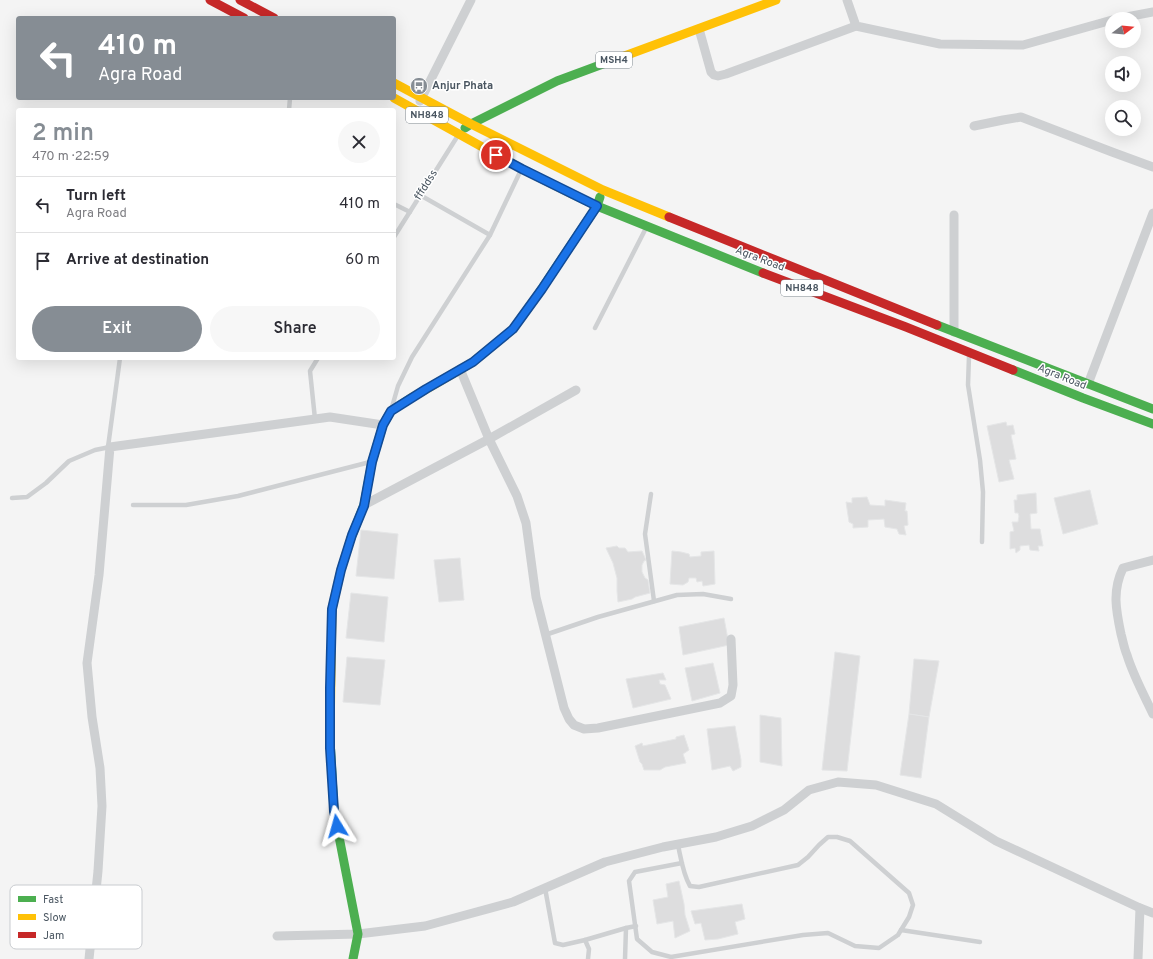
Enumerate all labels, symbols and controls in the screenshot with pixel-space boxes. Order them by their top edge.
north arrow [1105,12,1141,48]
map controls [1105,12,1141,136]
text: 410 m [98,29,177,65]
icon: left [32,32,84,84]
road number: MSH4 [596,52,632,68]
button: sound [1105,56,1141,92]
text: Agra Road [98,64,182,87]
bus stop icon: Anjur Phata [409,76,429,96]
place label: Anjur Phata [432,79,493,93]
button: search [1105,100,1141,136]
road number: NH848 [406,107,448,123]
text: 2 min [32,119,94,149]
button: close [338,121,380,163]
pin [479,138,513,172]
icon: arrive [485,144,507,166]
text: 470 m · 22:59 [32,149,109,165]
street label: fffddss [411,167,441,203]
text: Turn left [66,187,126,206]
icon: left [32,194,54,216]
text: 410 m [339,195,380,214]
text: Agra Road [66,206,127,222]
street label: Agra Road [733,243,787,275]
icon: arrive [32,250,54,272]
text: Arrive at destination [66,251,209,270]
text: 60 m [345,251,380,270]
road number: NH848 [781,280,823,296]
button: Exit [32,306,202,352]
button: Share [210,306,380,352]
street label: Agra Road [1035,361,1089,393]
position arrow [316,805,358,847]
legend [10,885,142,949]
text: Fast [43,893,63,907]
text: Slow [43,911,66,925]
text: Jam [43,929,64,943]

